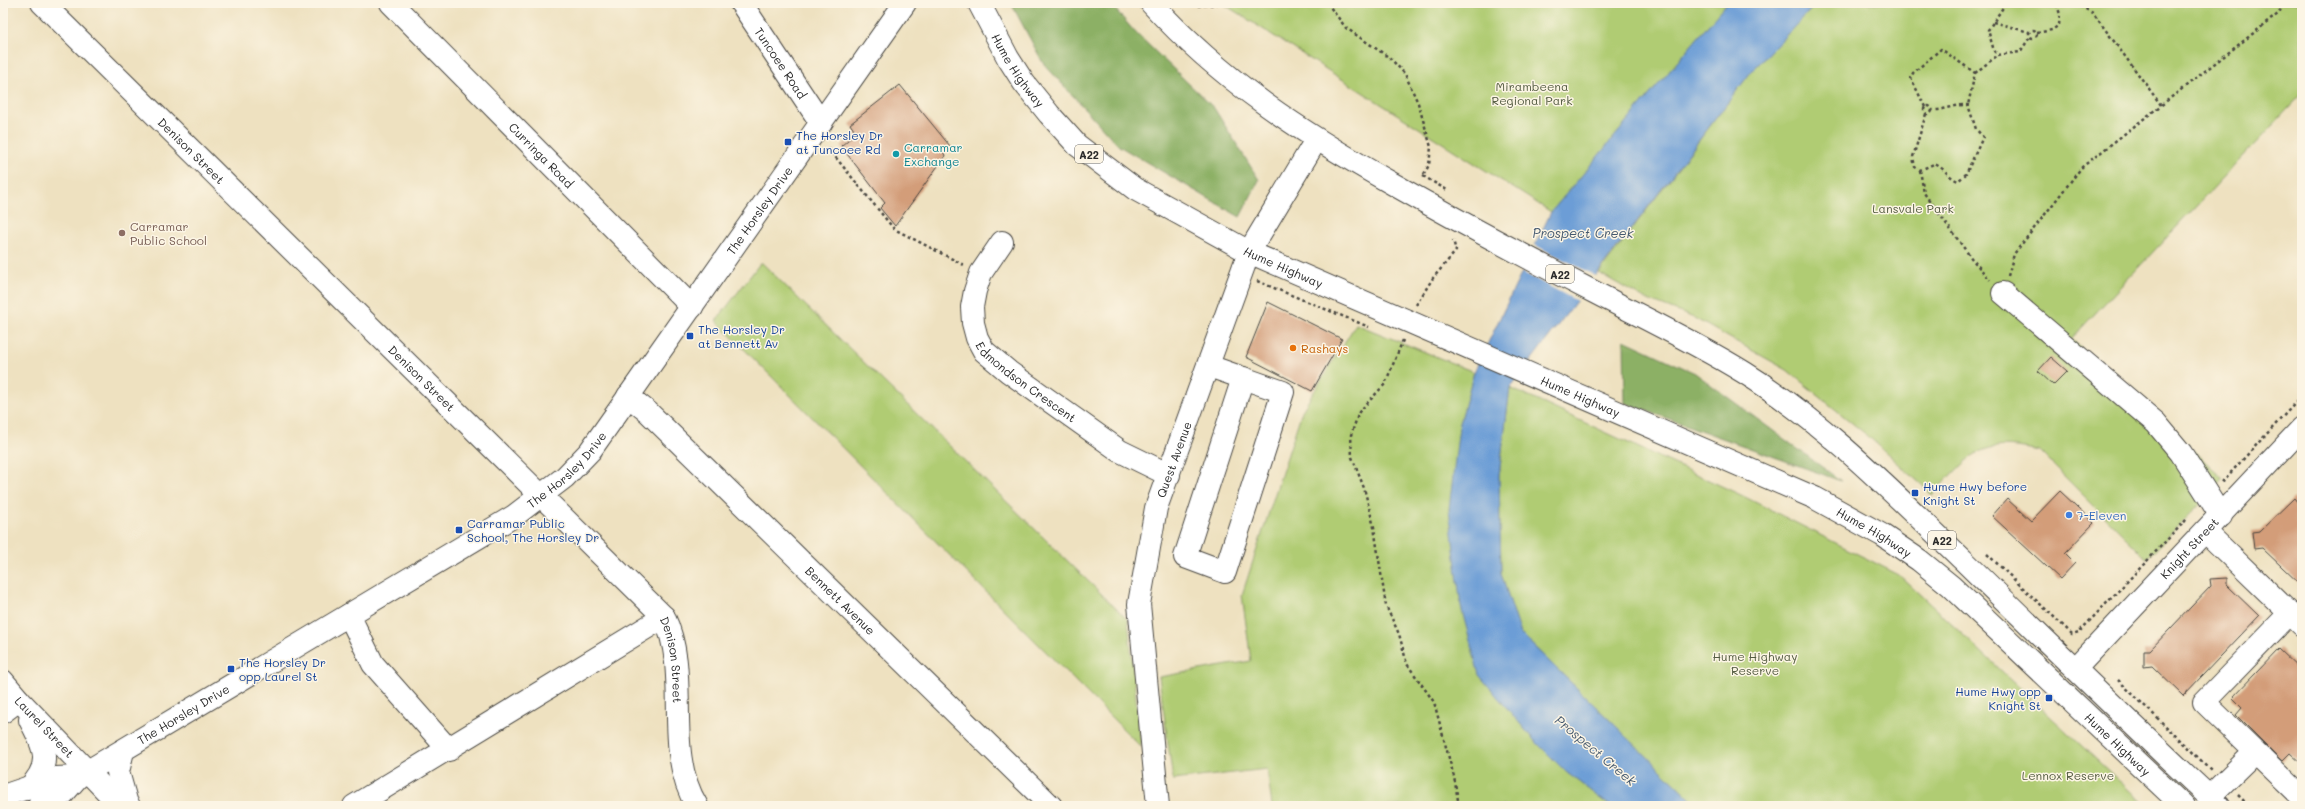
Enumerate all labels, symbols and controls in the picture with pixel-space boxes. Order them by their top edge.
street label: Tuncoee Road [751,24,811,102]
street label: Hume Highway [988,31,1048,110]
park label: Mirambeena Regional Park [1491,78,1573,108]
street label: Denison Street [155,114,228,187]
street label: Curringa Road [506,119,578,191]
place label: The Horsley Dr at Tuncoee Rd [796,127,883,157]
marker: The Horsley Dr at Tuncoee Rd [783,137,793,147]
place label: Carramar Exchange [904,139,963,169]
road number: A22 [1075,145,1103,163]
marker: Carramar Exchange [891,149,901,159]
street label: The Horsley Drive [723,163,796,258]
park label: Lansvale Park [1872,200,1954,216]
place label: Carramar Public School [130,218,207,248]
water label: Prospect Creek [1533,224,1635,241]
marker: Carramar Public School [117,228,127,238]
street label: Hume Highway [1241,243,1326,291]
road number: A22 [1546,265,1574,283]
place label: The Horsley Dr at Bennett Av [698,321,785,351]
marker: The Horsley Dr at Bennett Av [685,331,695,341]
street label: Edmondson Crescent [972,339,1080,425]
place label: Rashays [1301,340,1349,356]
street label: Denison Street [385,342,459,415]
marker: Rashays [1288,343,1298,353]
street label: Hume Highway [1538,372,1623,420]
street label: Quest Avenue [1152,419,1195,500]
street label: The Horsley Drive [523,428,609,511]
place label: Hume Hwy before Knight St [1923,478,2027,508]
marker: Hume Hwy before Knight St [1910,488,1920,498]
street label: Hume Highway [1834,503,1915,561]
place label: 7-Eleven [2077,507,2126,523]
marker: 7-Eleven [2064,510,2074,520]
street label: Knight Street [2156,514,2222,582]
place label: Carramar Public School, The Horsley Dr [467,515,599,545]
marker: Carramar Public School, The Horsley Dr [454,525,464,535]
road number: A22 [1928,531,1956,549]
street label: Bennett Avenue [802,563,879,638]
street label: Denison Street [657,614,686,703]
park label: Hume Highway Reserve [1713,648,1797,678]
place label: The Horsley Dr opp Laurel St [239,654,326,684]
marker: The Horsley Dr opp Laurel St [226,664,236,674]
street label: The Horsley Drive [134,680,232,748]
place label: Hume Hwy opp Knight St [1955,683,2041,713]
street label: Laurel Street [12,693,78,761]
marker: Hume Hwy opp Knight St [2044,693,2054,703]
street label: Hume Highway [2081,709,2154,779]
water label: Prospect Creek [1552,711,1641,790]
park label: Lennox Reserve [2022,767,2114,783]

